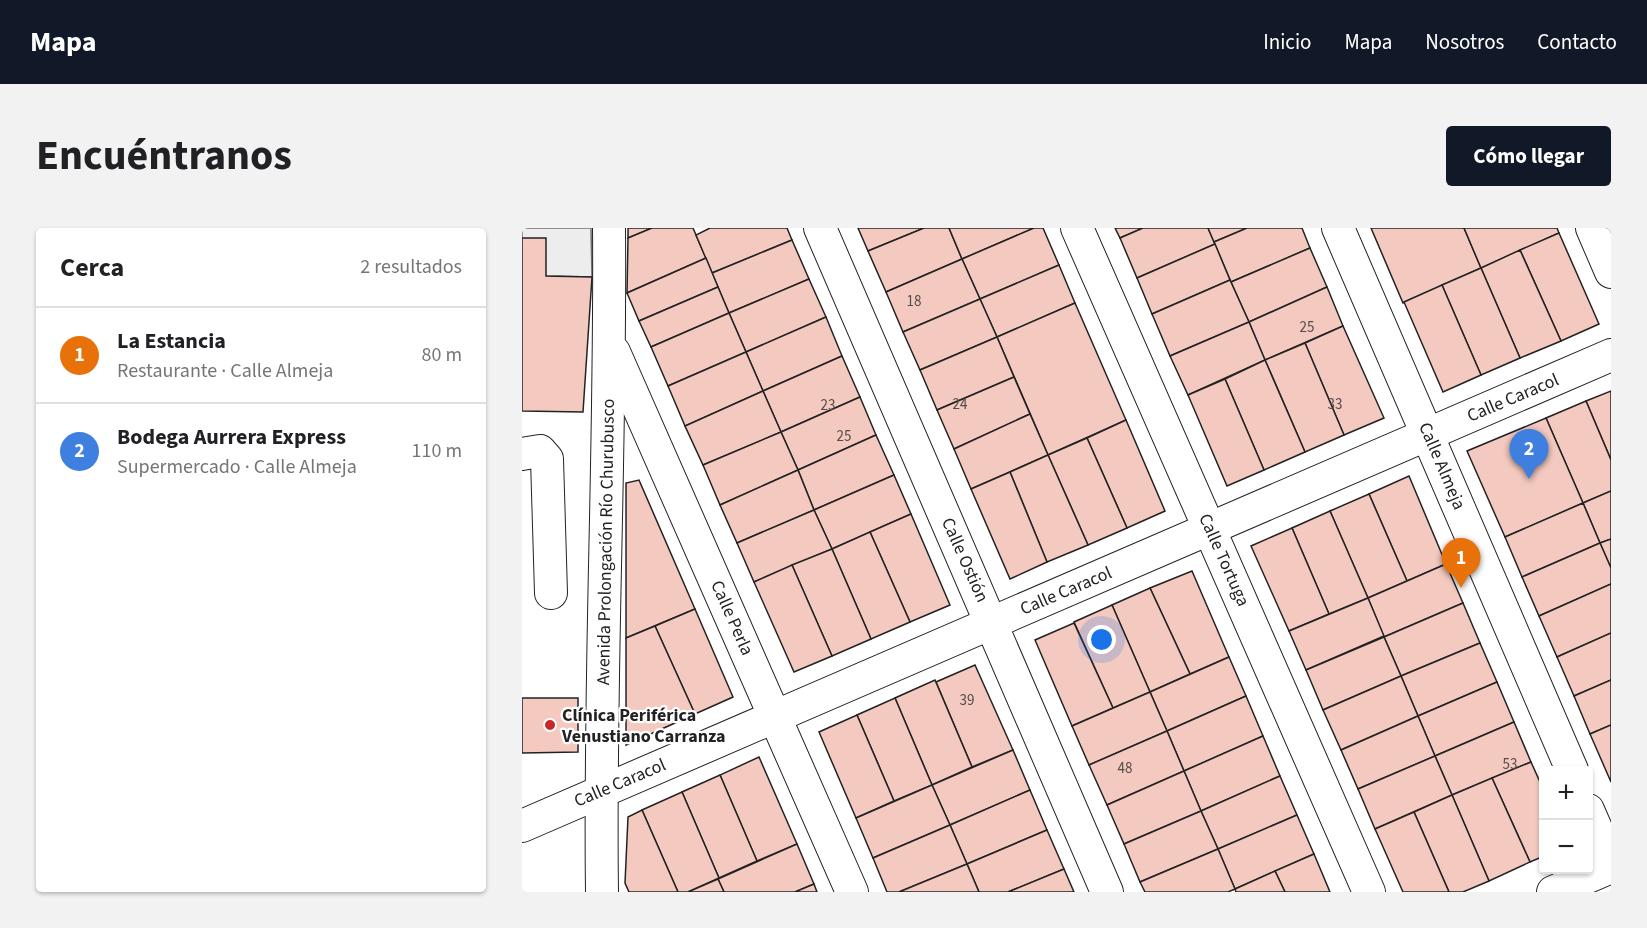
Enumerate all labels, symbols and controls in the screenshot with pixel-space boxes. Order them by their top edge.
text: Mapa [30,22,97,62]
text: Inicio [1263,27,1311,57]
text: Mapa [1344,27,1392,57]
text: Nosotros [1425,27,1504,57]
text: Contacto [1537,27,1617,57]
text: Encuéntranos [36,126,292,186]
button: Cómo llegar [1446,126,1611,186]
text: Cerca [60,249,124,286]
text: 2 resultados [360,253,462,281]
house number: 18 [907,291,921,312]
house number: 25 [1300,317,1314,338]
text: La Estancia [117,325,226,357]
text: 1 [74,341,85,369]
text: 80 m [422,341,462,369]
text: Restaurante · Calle Almeja [117,357,333,385]
street label: Calle Caracol [1463,367,1563,429]
house number: 24 [953,394,968,415]
house number: 33 [1328,394,1342,415]
house number: 23 [821,395,835,416]
street label: Avenida Prolongación Río Churubusco [591,399,621,685]
street label: Calle Almeja [1412,418,1472,514]
text: Bodega Aurrera Express [117,421,346,453]
house number: 25 [837,426,851,447]
pin: 2 [1510,430,1548,479]
text: 2 [74,437,85,465]
text: 110 m [412,437,462,465]
text: Supermercado · Calle Almeja [117,453,357,481]
street label: Calle Tortuga [1192,510,1256,610]
street label: Calle Ostión [935,514,995,606]
pin: 1 [1442,538,1480,588]
street label: Calle Caracol [1016,560,1116,622]
street label: Calle Perla [704,577,760,659]
your location [1087,625,1116,654]
house number: 39 [960,690,974,711]
place label: Clínica Periférica Venustiano Carranza [561,703,725,749]
marker: Clínica Periférica Venustiano Carranza [543,718,557,732]
street label: Calle Caracol [570,752,670,814]
house number: 53 [1503,754,1517,775]
house number: 48 [1118,758,1132,779]
map controls [1539,766,1593,874]
button: + [1539,766,1593,820]
button: − [1539,820,1593,874]

